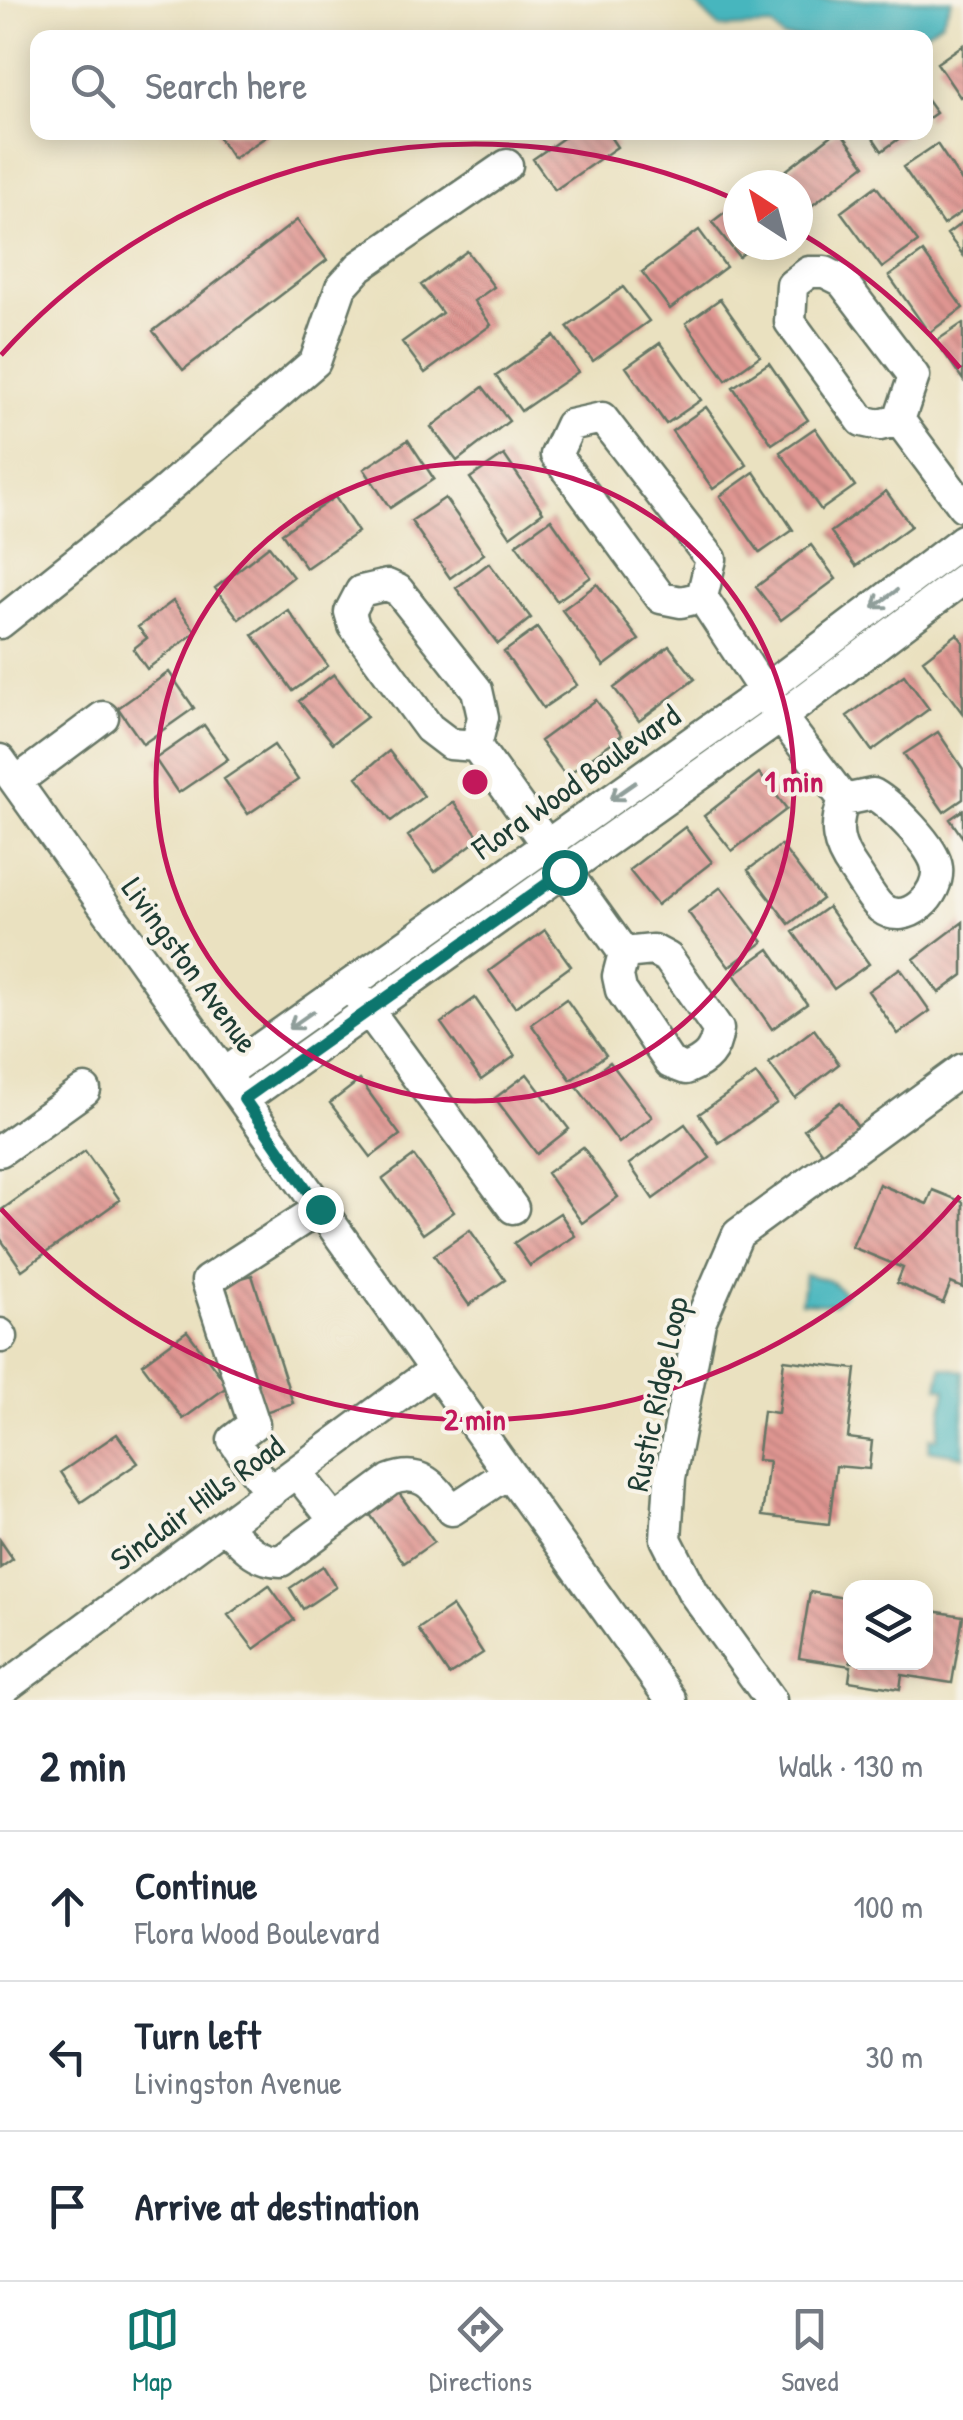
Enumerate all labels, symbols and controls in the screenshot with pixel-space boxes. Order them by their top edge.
search box [30,30,933,140]
icon: search [65,58,120,113]
text: Search here [145,59,307,111]
north arrow [723,170,813,260]
one-way arrow [872,588,899,609]
street label: Flora Wood Boulevard [463,694,688,870]
text: 1 min [765,761,823,801]
centre of rings [457,764,493,800]
one-way arrow [610,780,637,801]
route start [542,850,588,896]
street label: Livingston Avenue [112,868,269,1061]
one-way arrow [288,1009,315,1030]
route end [298,1187,344,1233]
street label: Rustic Ridge Loop [615,1293,698,1495]
text: 2 min [444,1399,506,1439]
street label: Sinclair Hills Road [101,1425,292,1580]
map controls [843,1580,933,1670]
button: layers [843,1580,933,1670]
text: 2 min [40,1737,126,1794]
text: Walk · 130 m [778,1744,923,1787]
text: Continue [135,1859,257,1911]
icon: ahead [40,1879,95,1934]
text: 100 m [854,1885,923,1928]
text: Flora Wood Boulevard [135,1911,379,1954]
text: Turn left [135,2009,260,2061]
icon: left [40,2029,95,2084]
text: 30 m [865,2035,923,2078]
text: Livingston Avenue [135,2061,342,2104]
icon: arrive [40,2179,95,2234]
text: Arrive at destination [135,2180,419,2232]
tab: Map [125,2302,180,2400]
tab: Directions [429,2302,532,2400]
tab: Saved [781,2302,838,2400]

